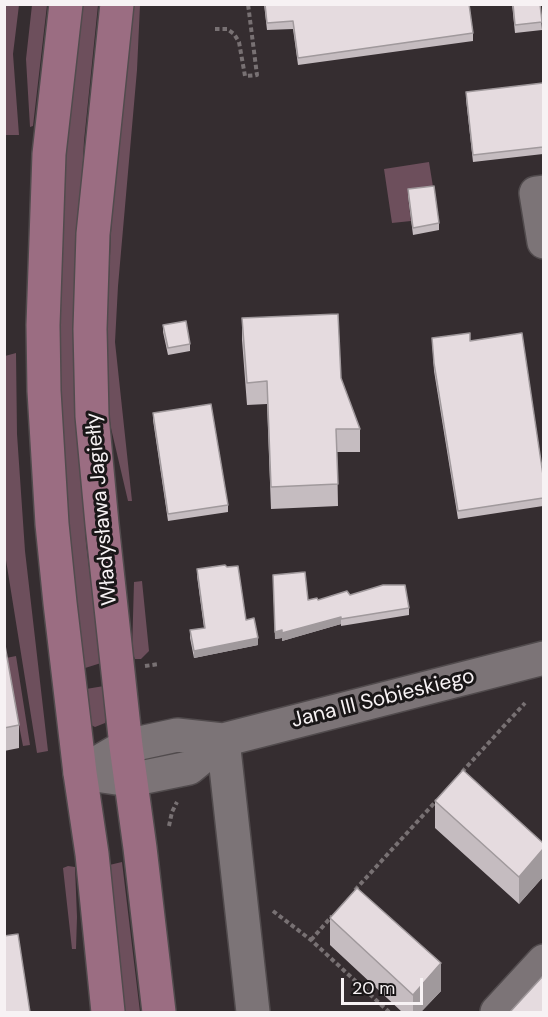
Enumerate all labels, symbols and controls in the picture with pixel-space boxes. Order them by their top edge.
street label: Władysława Jagiełły [81,411,123,607]
street label: Jana III Sobieskiego [289,664,477,734]
scale bar [344,966,426,1004]
text: 20 m [352,976,395,1000]

